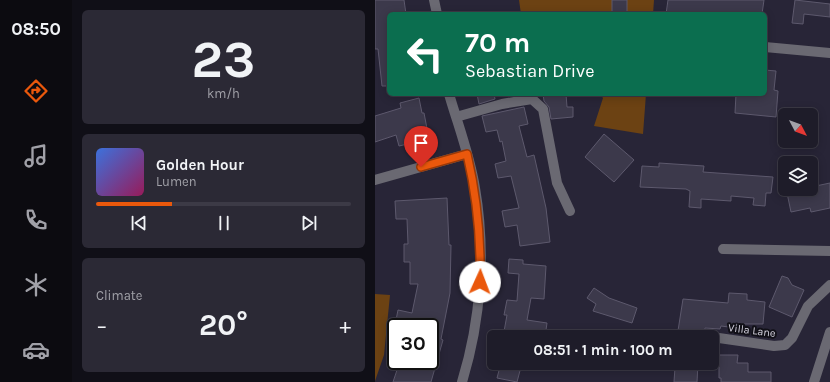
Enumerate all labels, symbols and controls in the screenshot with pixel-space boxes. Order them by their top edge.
text: 08:50 [11,18,61,40]
text: 70 m [465,26,530,59]
icon: left [399,28,451,80]
text: 23 [192,29,255,90]
text: Sebastian Drive [465,60,594,82]
icon: directions [22,77,50,105]
text: km/h [207,86,240,101]
north arrow [778,108,818,148]
map controls [778,108,818,196]
pin [404,126,438,167]
icon: arrive [410,132,432,154]
icon: music [22,142,50,170]
text: Golden Hour [156,156,244,174]
button: layers [778,156,818,196]
text: Lumen [156,174,197,189]
icon: phone [22,206,50,234]
icon: previous [128,212,150,234]
icon: pause [213,212,235,234]
icon: next [298,212,320,234]
position arrow [459,261,501,303]
icon: climate [22,271,50,299]
text: Climate [96,288,142,303]
text: 20° [199,307,248,343]
text: − [96,313,108,339]
text: + [339,313,351,339]
speed limit sign: 30 [387,318,439,370]
street label: Villa Lane [727,321,777,340]
icon: car [22,336,50,364]
text: 08:51 · 1 min · 100 m [534,341,672,359]

